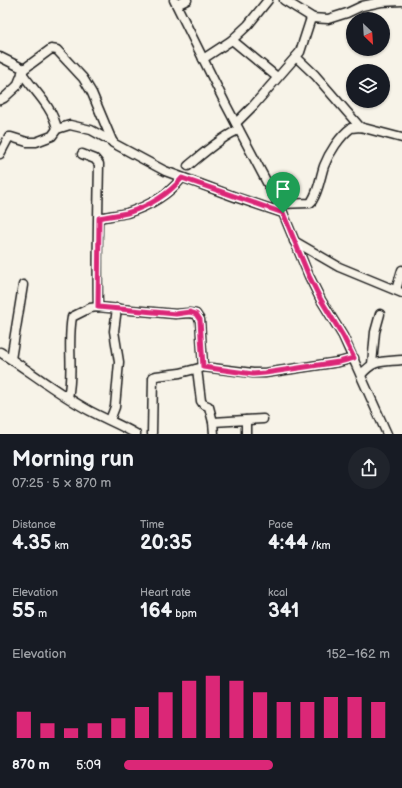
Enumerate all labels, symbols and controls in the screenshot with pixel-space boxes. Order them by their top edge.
north arrow [346,12,390,56]
map controls [346,12,390,108]
button: layers [346,64,390,108]
pin [266,172,300,213]
icon: arrive [272,178,294,200]
text: Morning run [12,446,134,473]
button: share [348,447,390,489]
text: 07:25 · 5 × 870 m [12,475,111,491]
text: Distance [12,518,56,531]
text: Time [140,518,164,531]
text: Pace [268,518,293,531]
text: 4.35 [12,531,51,555]
text: 20:35 [140,531,192,555]
text: 4:44 [268,531,308,555]
text: km [51,539,69,552]
text: /km [308,539,331,552]
text: Elevation [12,586,58,599]
text: Heart rate [140,586,191,599]
text: kcal [268,586,288,599]
text: 55 [12,599,35,623]
text: 164 [140,599,172,623]
text: 341 [268,599,299,623]
text: m [35,607,47,620]
text: bpm [172,607,197,620]
text: Elevation [12,646,66,662]
text: 152–162 m [326,646,390,662]
text: 870 m [12,757,50,773]
text: 5:09 [76,757,101,773]

